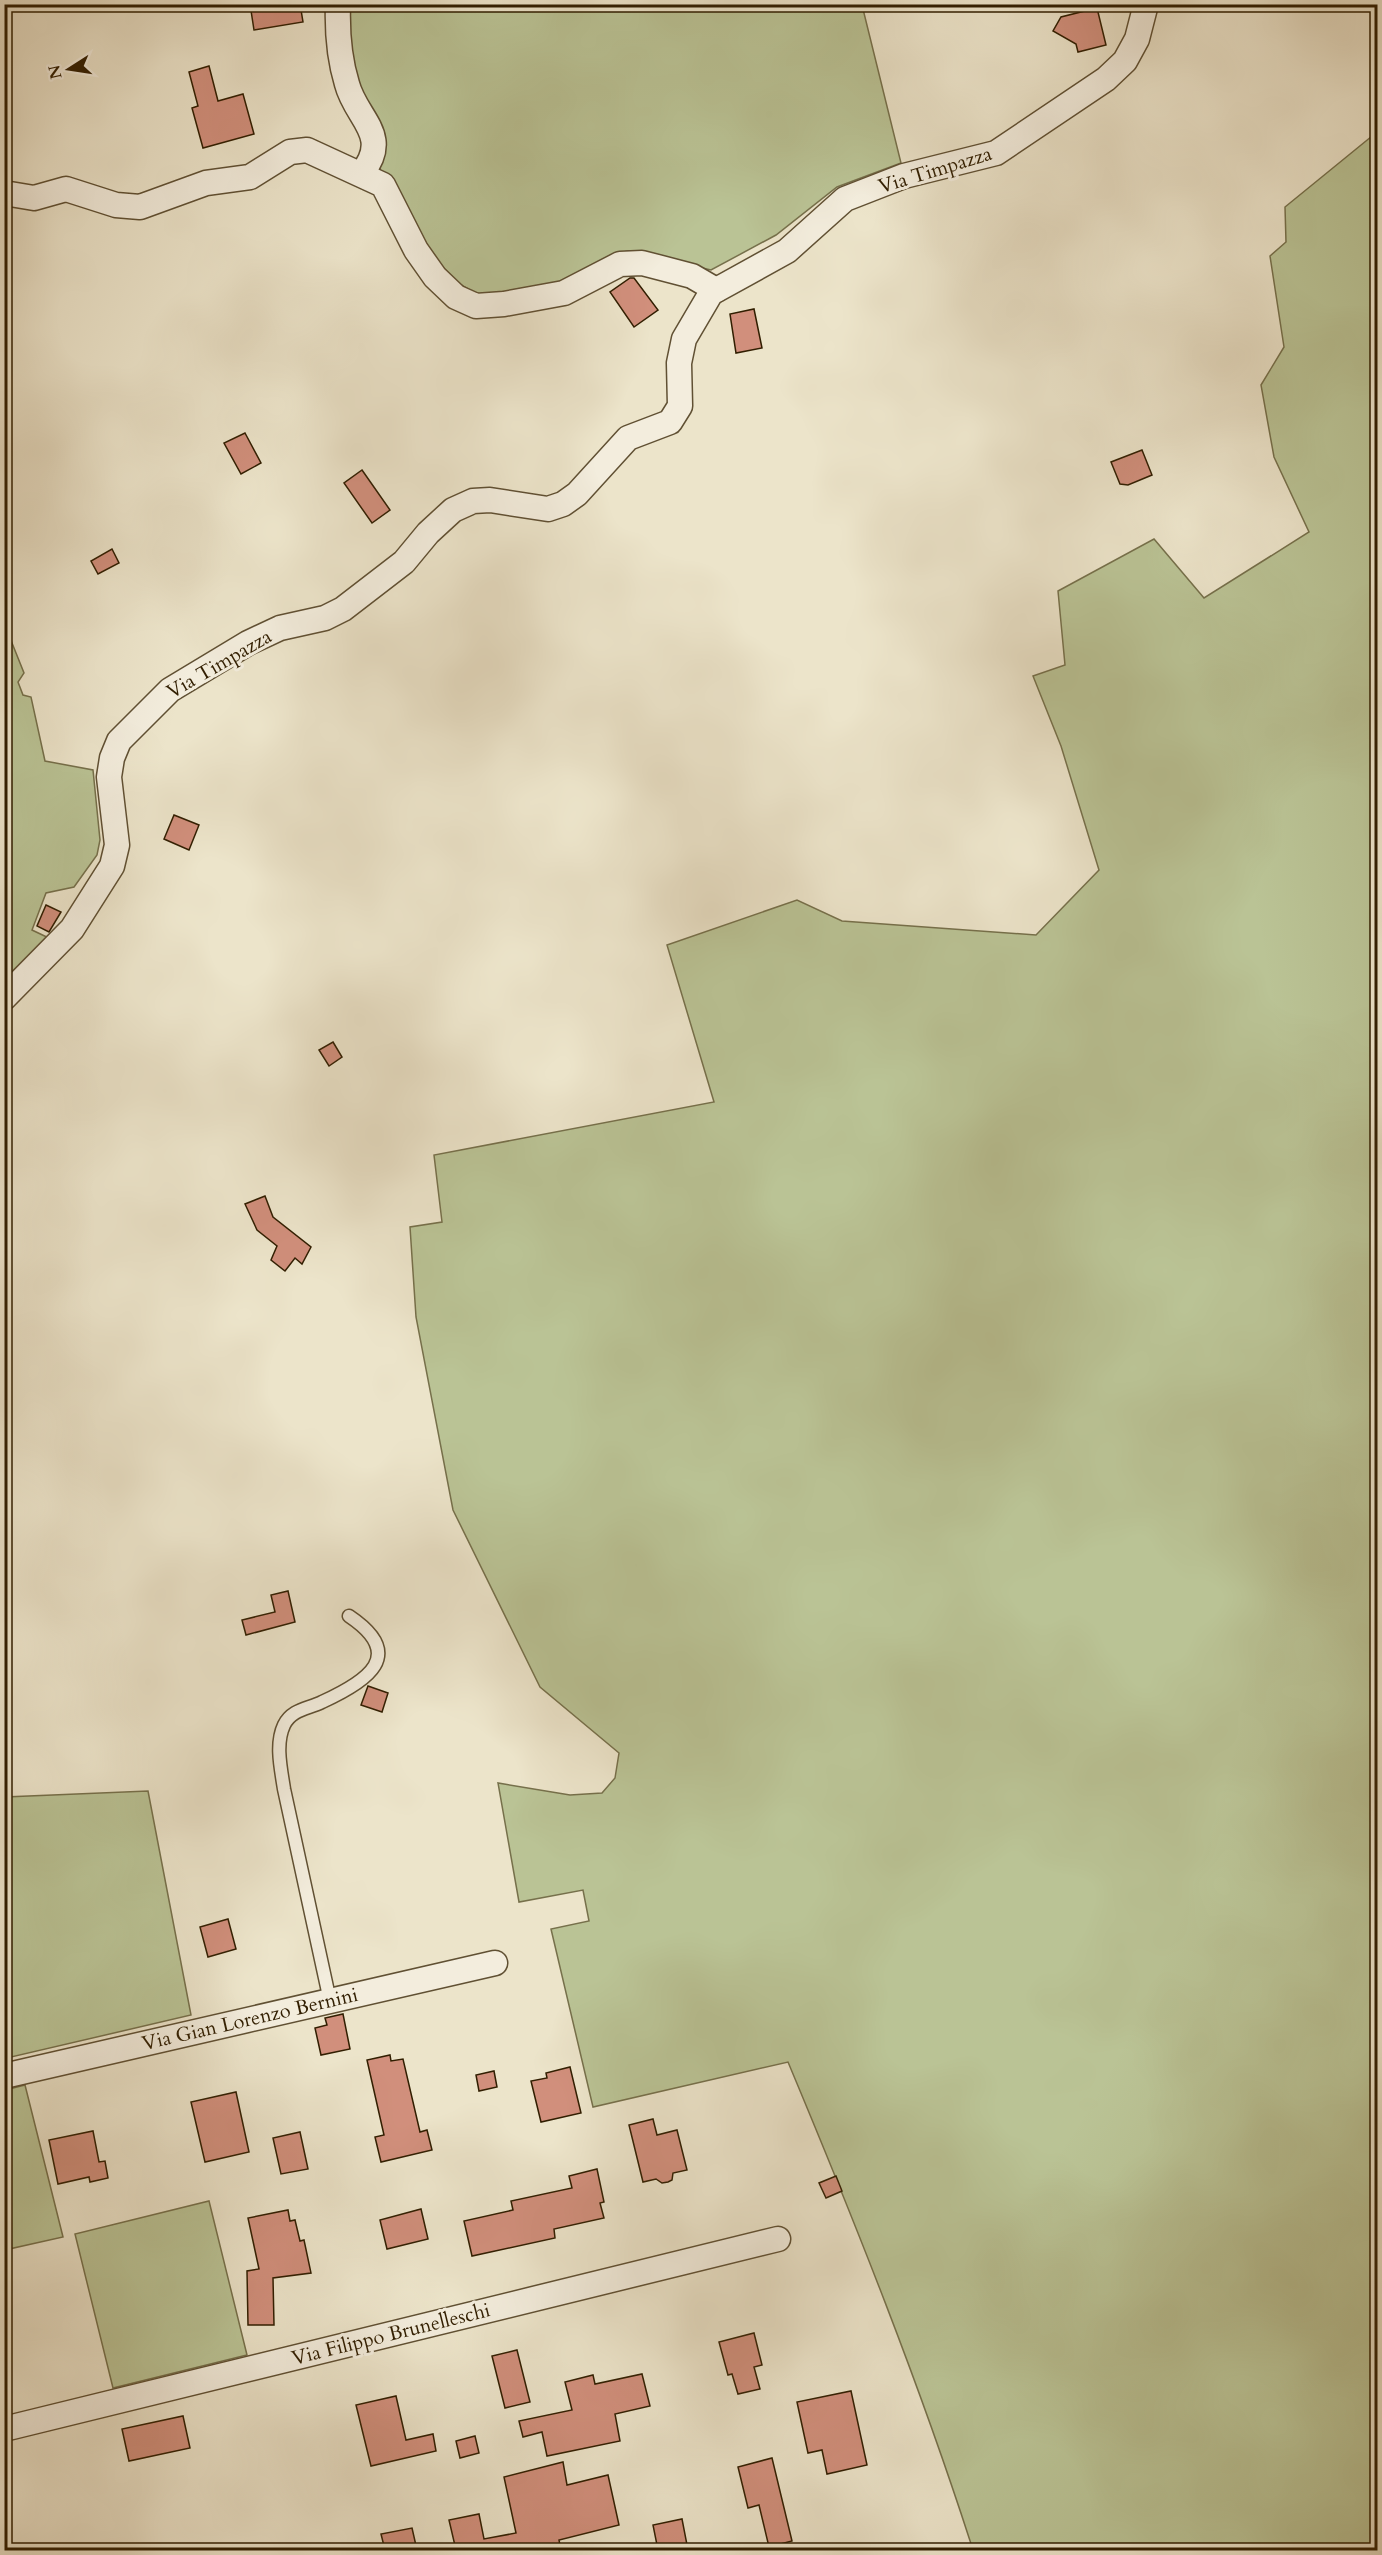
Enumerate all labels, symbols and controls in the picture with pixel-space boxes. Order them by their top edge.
north arrow [39,39,99,99]
text: N [43,63,68,81]
street label: Via Timpazza [875,140,995,200]
street label: Via Timpazza [161,623,277,705]
street label: Via Gian Lorenzo Bernini [139,1981,361,2057]
street label: Via Filippo Brunelleschi [289,2296,493,2372]

